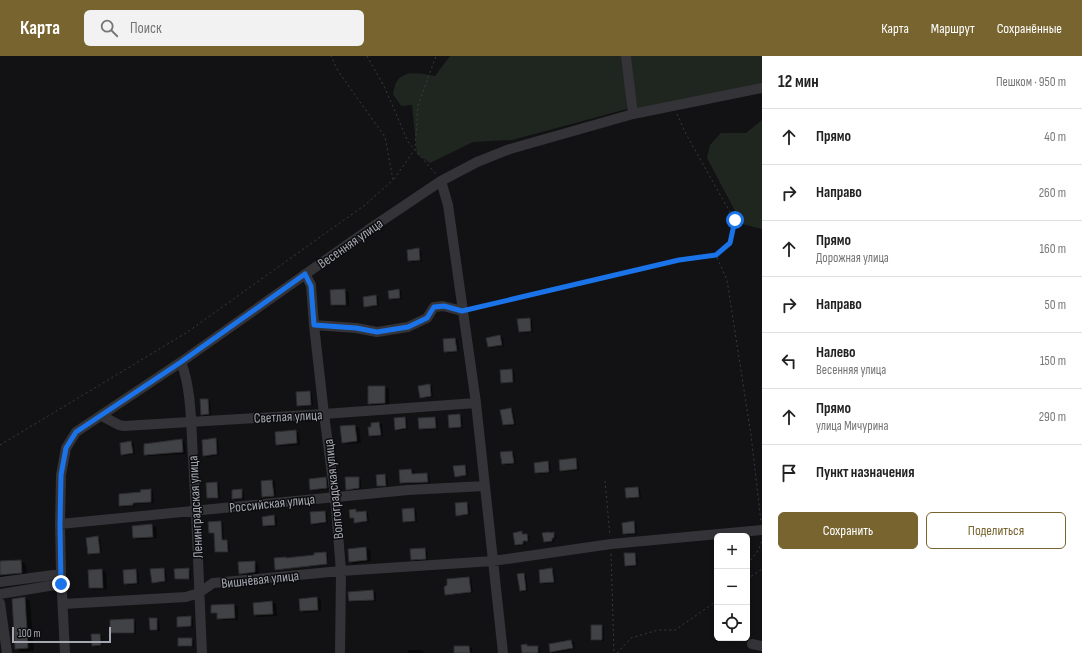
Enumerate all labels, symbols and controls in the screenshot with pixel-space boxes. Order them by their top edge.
search box [84,10,364,46]
text: Карта [20,17,60,40]
icon: search [98,17,120,39]
text: Поиск [130,19,162,38]
text: Карта [881,20,909,37]
text: Маршрут [931,20,975,37]
text: Сохранённые [997,20,1062,37]
text: 12 мин [778,72,819,92]
text: Пешком · 950 m [996,74,1066,90]
icon: ahead [778,126,800,148]
text: Прямо [816,127,851,146]
text: 40 m [1044,129,1066,145]
icon: right [778,182,800,204]
text: Направо [816,183,862,202]
text: 260 m [1039,185,1066,201]
route start [726,211,744,229]
street label: Весенняя улица [314,215,386,272]
text: Прямо [816,231,851,250]
icon: ahead [778,238,800,260]
text: 160 m [1040,241,1066,257]
text: Дорожная улица [816,250,889,266]
icon: right [778,294,800,316]
text: Направо [816,295,862,314]
text: 50 m [1045,297,1066,313]
text: Налево [816,343,856,362]
icon: left [778,350,800,372]
text: 150 m [1040,353,1066,369]
text: Весенняя улица [816,362,886,378]
text: Прямо [816,399,851,418]
street label: Светлая улица [253,406,323,427]
icon: ahead [778,406,800,428]
text: 290 m [1039,409,1066,425]
text: улица Мичурина [816,418,889,434]
street label: Волгоградская улица [320,438,347,540]
street label: Ленинградская улица [184,455,207,559]
icon: arrive [778,462,800,484]
text: Пункт назначения [816,463,914,482]
street label: Российская улица [228,491,316,516]
button: Сохранить [778,512,918,549]
button: Поделиться [926,512,1066,549]
map controls [714,533,750,641]
button: + [714,533,750,569]
street label: Вишнёвая улица [220,567,300,592]
button: − [714,569,750,605]
route end [52,575,70,593]
button: locate [714,605,750,641]
scale bar [12,625,111,644]
text: 100 m [18,627,40,640]

